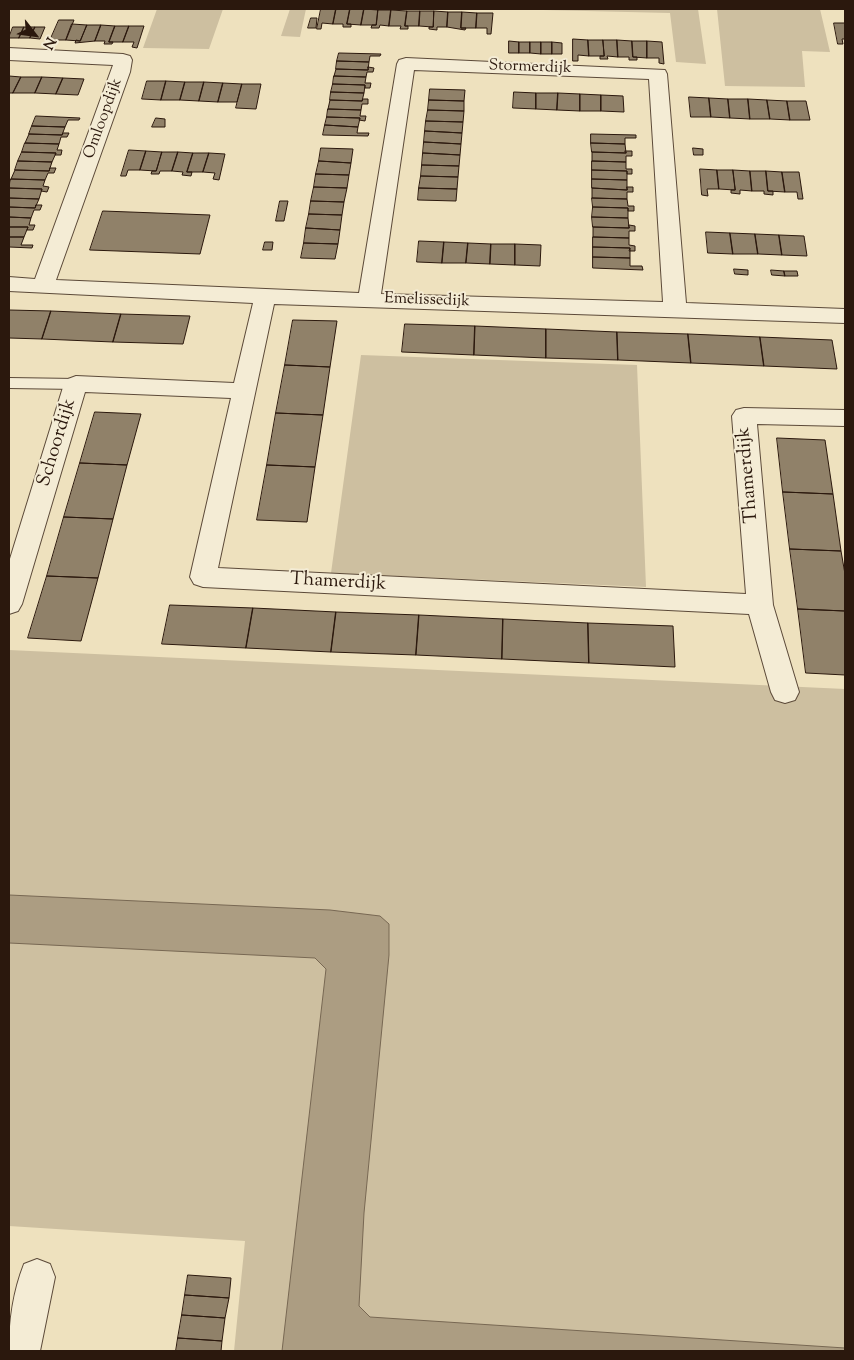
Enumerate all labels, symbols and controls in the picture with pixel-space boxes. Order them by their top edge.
north arrow [10,10,60,60]
text: N [37,33,59,52]
street label: Stormerdijk [488,57,572,79]
street label: Omloopdijk [81,76,127,162]
street label: Emelissedijk [384,290,470,312]
street label: Schoordijk [34,396,82,490]
street label: Thamerdijk [733,426,765,524]
street label: Thamerdijk [289,569,387,597]

